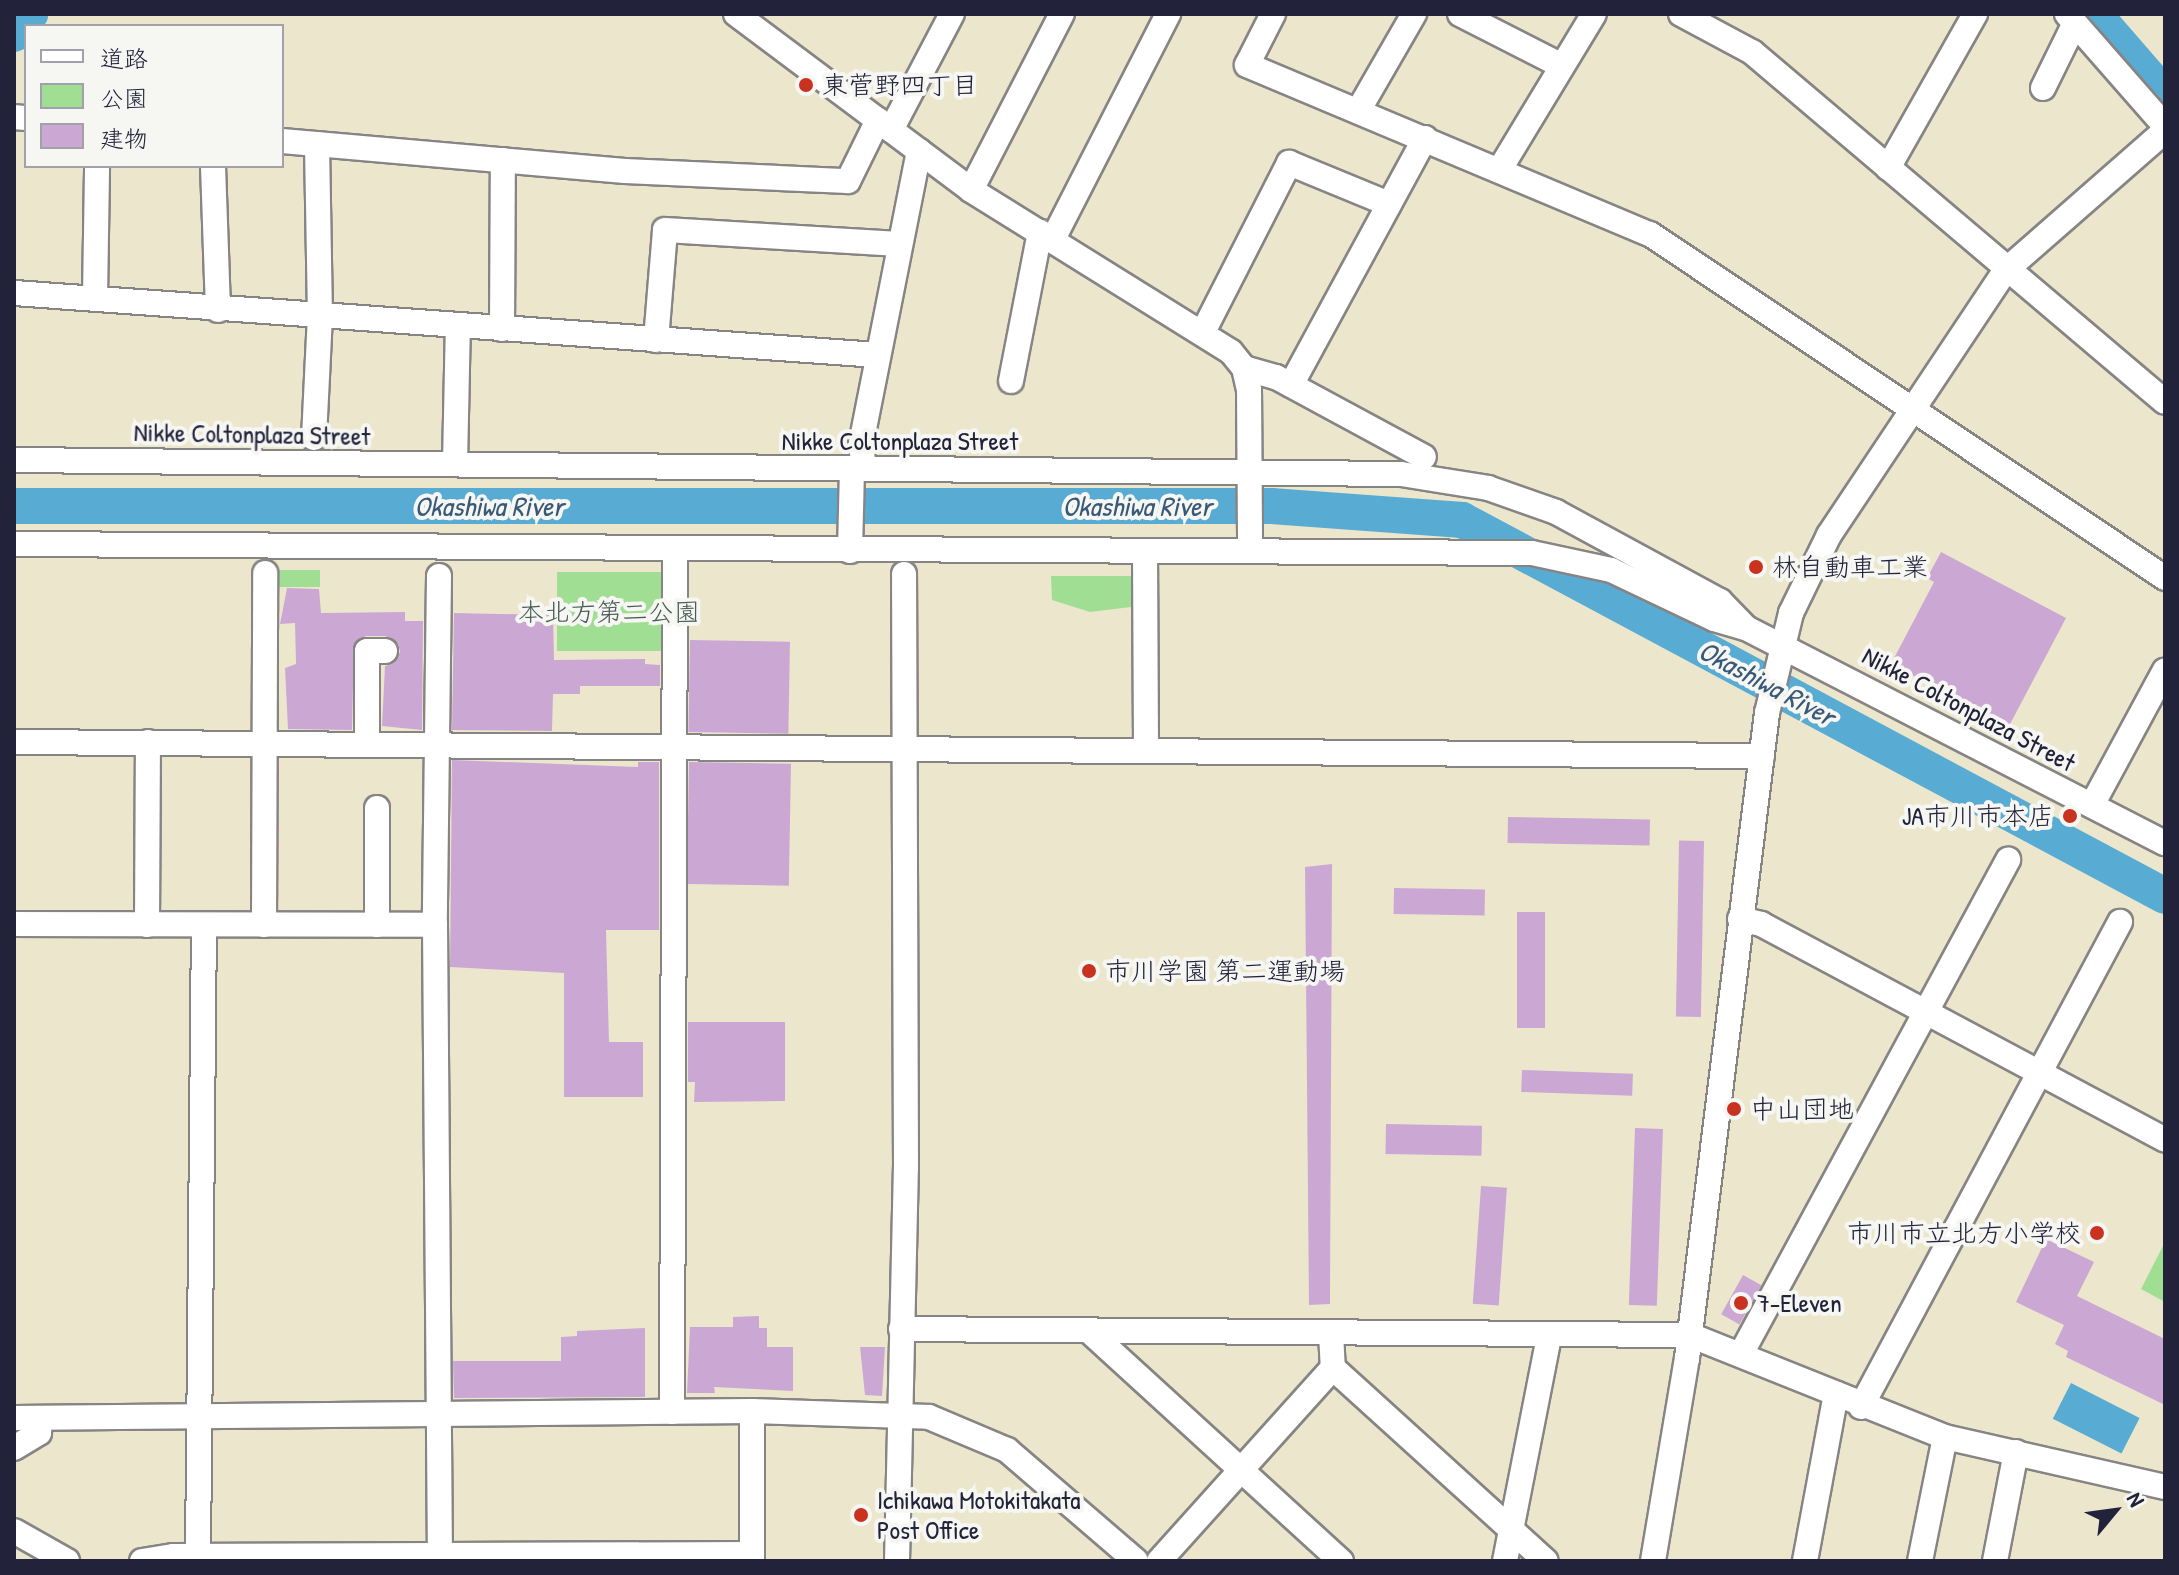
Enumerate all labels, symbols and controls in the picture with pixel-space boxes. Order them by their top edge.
legend [24,24,284,168]
text: 道路 [100,42,148,74]
place label: 東菅野四丁目 [822,69,978,101]
marker: 東菅野四丁目 [797,76,815,94]
text: 公園 [100,82,148,114]
text: 建物 [100,122,148,154]
street label: Nikke Coltonplaza Street [134,416,370,452]
street label: Nikke Coltonplaza Street [782,425,1018,457]
water label: Okashiwa River [414,489,564,523]
water label: Okashiwa River [1062,489,1212,523]
place label: 林自動車工業 [1772,551,1928,583]
marker: 林自動車工業 [1747,558,1765,576]
park label: 本北方第二公園 [518,596,700,628]
water label: Okashiwa River [1693,633,1841,733]
street label: Nikke Coltonplaza Street [1857,640,2081,778]
place label: JA市川市本店 [1902,800,2054,832]
marker: JA市川市本店 [2061,807,2079,825]
place label: 市川学園 第二運動場 [1105,955,1345,987]
marker: 市川学園 第二運動場 [1080,962,1098,980]
place label: 中山団地 [1750,1093,1854,1125]
marker: 中山団地 [1725,1100,1743,1118]
place label: 市川市立北方小学校 [1847,1217,2081,1249]
marker: 市川市立北方小学校 [2088,1224,2106,1242]
place label: 7-Eleven [1757,1287,1842,1319]
marker: 7-Eleven [1732,1294,1750,1312]
north arrow [2075,1471,2155,1551]
place label: Ichikawa Motokitakata Post Office [877,1484,1080,1546]
text: N [2120,1487,2152,1512]
marker: Ichikawa Motokitakata Post Office [852,1506,870,1524]

